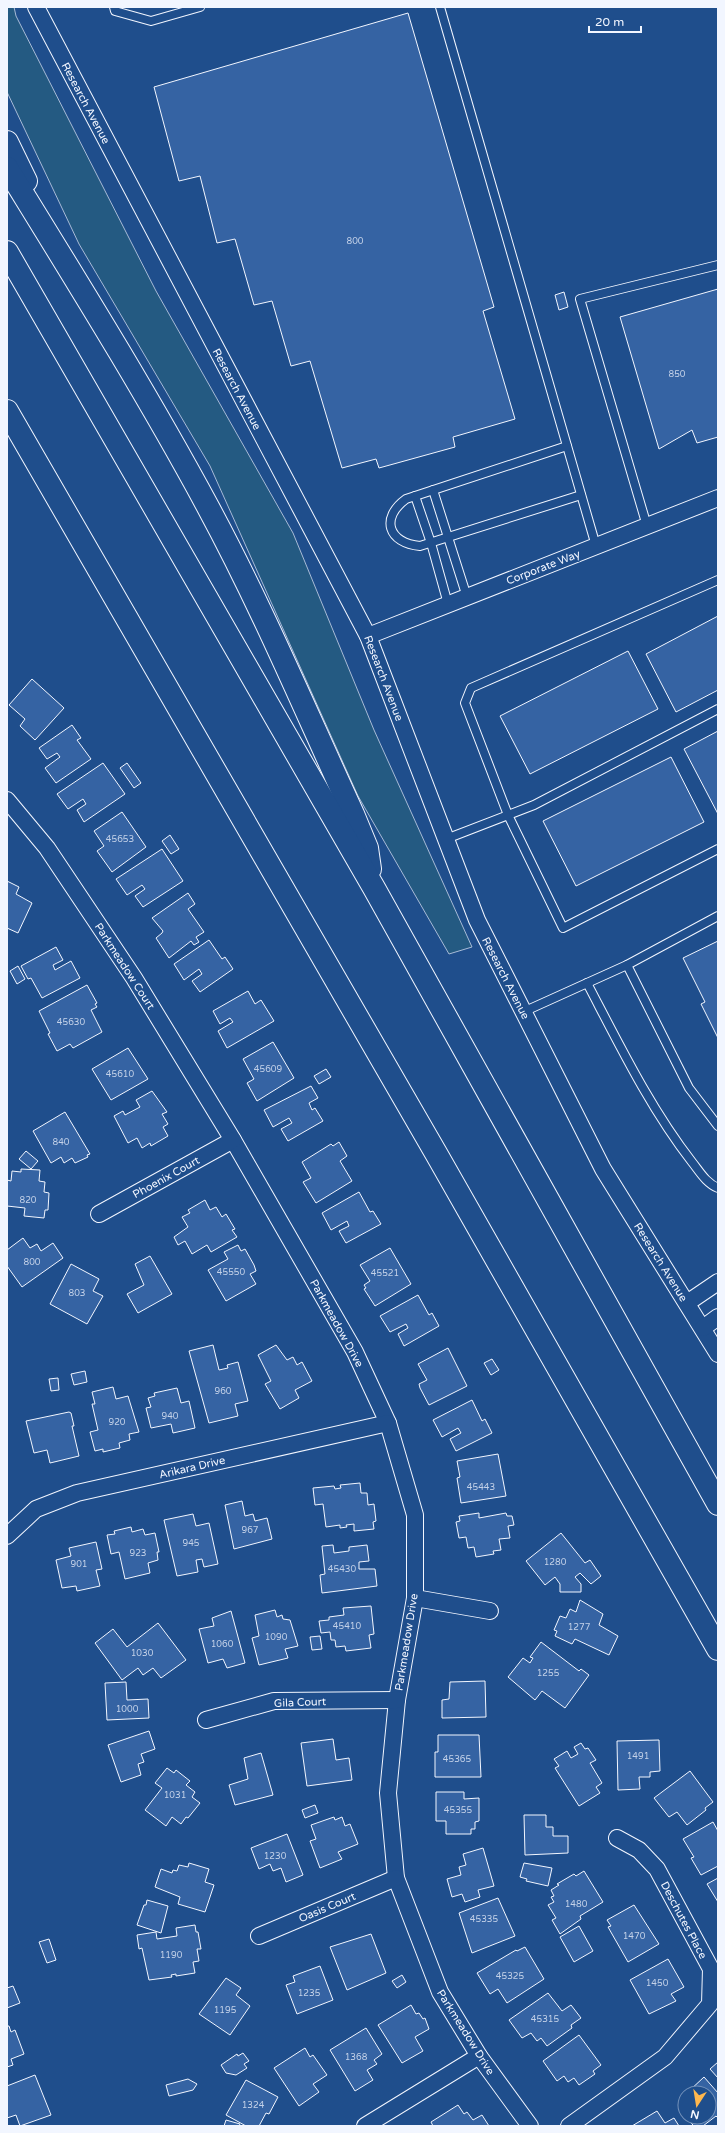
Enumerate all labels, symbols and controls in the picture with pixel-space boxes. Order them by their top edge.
scale bar [589,8,641,34]
text: 20 m [595,15,624,29]
street label: Research Avenue [59,60,113,146]
house number: 800 [347,236,364,247]
street label: Research Avenue [210,346,264,432]
house number: 850 [669,369,686,380]
street label: Corporate Way [504,547,582,588]
street label: Research Avenue [361,634,406,723]
house number: 45653 [106,834,134,845]
street label: Parkmeadow Court [92,921,157,1012]
street label: Research Avenue [479,935,532,1022]
house number: 45630 [57,1017,85,1028]
house number: 45609 [254,1064,282,1075]
house number: 45610 [106,1069,134,1080]
house number: 840 [53,1137,70,1148]
street label: Phoenix Court [131,1154,202,1201]
house number: 820 [20,1195,37,1206]
street label: Research Avenue [631,1220,690,1304]
house number: 800 [24,1257,41,1268]
house number: 45550 [217,1267,245,1278]
house number: 45521 [371,1268,399,1279]
street label: Parkmeadow Drive [307,1277,366,1369]
house number: 803 [69,1288,85,1299]
house number: 960 [215,1386,232,1397]
house number: 940 [162,1411,179,1422]
house number: 920 [109,1417,126,1428]
street label: Arikara Drive [158,1454,226,1481]
house number: 45443 [467,1482,495,1493]
house number: 967 [242,1525,259,1536]
house number: 945 [183,1538,200,1549]
house number: 923 [130,1548,146,1559]
house number: 1280 [544,1557,567,1568]
house number: 901 [71,1559,87,1570]
house number: 45430 [328,1564,356,1575]
street label: Parkmeadow Drive [392,1593,421,1692]
house number: 45410 [333,1621,361,1632]
house number: 1277 [568,1622,591,1633]
house number: 1090 [265,1632,288,1643]
house number: 1060 [211,1639,234,1650]
house number: 1030 [131,1648,154,1659]
house number: 1255 [537,1668,560,1679]
street label: Gila Court [274,1695,326,1710]
house number: 1000 [116,1704,139,1715]
house number: 1491 [627,1751,649,1762]
house number: 45365 [443,1754,471,1765]
house number: 1031 [164,1790,186,1801]
house number: 45355 [444,1805,472,1816]
house number: 1230 [264,1851,287,1862]
street label: Deschutes Place [658,1879,709,1961]
street label: Oasis Court [297,1890,358,1925]
house number: 1480 [565,1899,588,1910]
house number: 45335 [470,1914,498,1925]
house number: 1470 [623,1931,646,1942]
house number: 1190 [160,1950,183,1961]
house number: 45325 [496,1971,524,1982]
house number: 1450 [646,1978,669,1989]
street label: Parkmeadow Drive [434,1987,497,2077]
house number: 1235 [298,1988,321,1999]
house number: 1195 [214,2005,237,2016]
house number: 45315 [531,2014,559,2025]
house number: 1368 [345,2052,368,2063]
north arrow [677,2085,717,2125]
house number: 1324 [242,2100,265,2111]
text: N [689,2107,701,2122]

